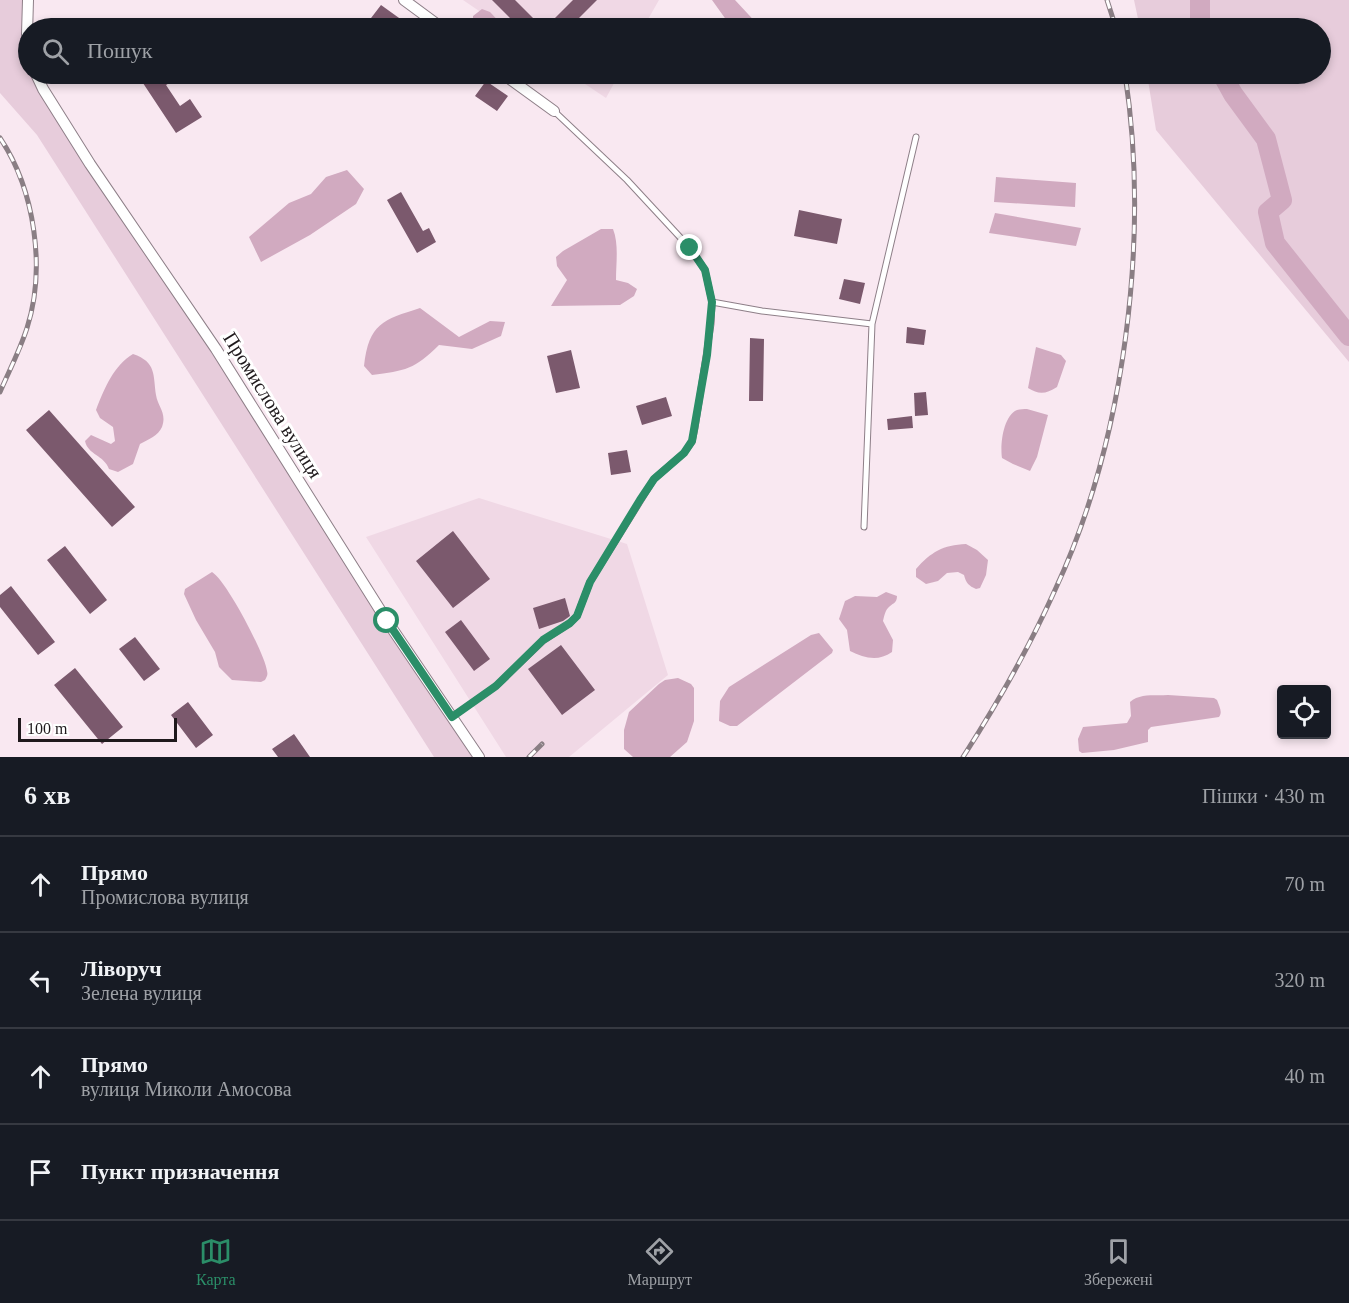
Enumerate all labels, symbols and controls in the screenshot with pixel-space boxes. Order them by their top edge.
search box [18,18,1331,84]
icon: search [39,35,72,68]
text: Пошук [87,38,153,63]
route end [676,234,702,260]
street label: Промислова вулиця [218,328,327,483]
route start [373,607,399,633]
map controls [1277,685,1331,739]
button: locate [1277,685,1331,739]
scale bar [18,715,177,742]
text: 100 m [27,720,67,737]
text: 6 хв [24,781,71,810]
text: Пішки · 430 m [1202,785,1325,807]
text: Прямо [81,860,148,885]
icon: ahead [24,868,57,901]
text: 70 m [1284,873,1325,895]
text: Промислова вулиця [81,886,249,908]
text: Ліворуч [81,956,162,981]
icon: left [24,964,57,997]
text: 320 m [1274,969,1325,991]
text: Зелена вулиця [81,982,202,1004]
text: Прямо [81,1052,148,1077]
icon: ahead [24,1060,57,1093]
text: 40 m [1284,1065,1325,1087]
text: вулиця Миколи Амосова [81,1078,292,1100]
icon: arrive [24,1156,57,1189]
text: Пункт призначення [81,1159,279,1184]
tab: Карта [196,1235,236,1289]
tab: Маршрут [628,1235,692,1289]
tab: Збережені [1084,1235,1153,1289]

